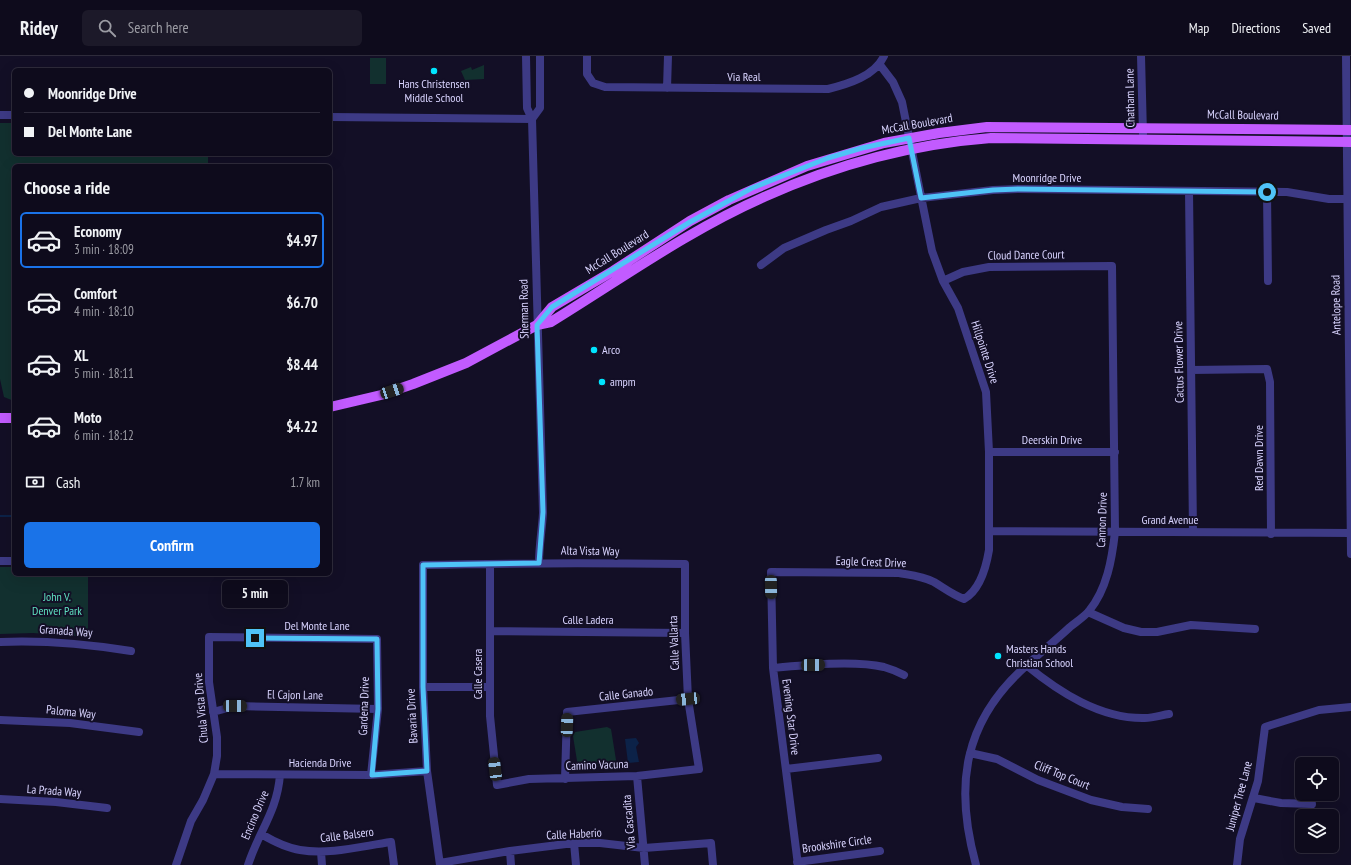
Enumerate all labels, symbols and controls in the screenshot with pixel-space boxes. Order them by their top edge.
search box [82,10,362,46]
text: Ridey [20,16,58,40]
icon: search [96,17,118,39]
text: Search here [128,18,189,37]
text: Map [1189,19,1209,37]
text: Directions [1231,19,1280,37]
text: Saved [1302,19,1331,37]
marker: Hans Christensen Middle School [429,66,439,76]
street label: Chatham Lane [1121,68,1138,128]
street label: Via Real [726,69,761,84]
place label: Hans Christensen Middle School [398,76,470,105]
text: Moonridge Drive [48,84,137,103]
street label: McCall Boulevard [1207,106,1279,123]
street label: McCall Boulevard [880,110,954,137]
text: Del Monte Lane [48,122,132,141]
street label: Moonridge Drive [1013,170,1081,185]
text: Choose a ride [24,176,110,199]
route start [1258,183,1276,201]
icon: car [26,222,62,258]
text: Economy [74,222,122,241]
street label: McCall Boulevard [582,226,651,277]
text: $4.97 [286,231,318,250]
text: 3 min · 18:09 [74,241,134,258]
street label: Cloud Dance Court [987,246,1065,263]
street label: Antelope Road [1327,275,1344,335]
street label: Sherman Road [515,279,532,339]
icon: car [26,284,62,320]
text: Comfort [74,284,117,303]
text: $6.70 [286,293,318,312]
text: 4 min · 18:10 [74,303,134,320]
street label: Hillpointe Drive [968,318,1003,385]
street label: Cactus Flower Drive [1170,321,1187,403]
place label: Arco [602,342,620,357]
marker: Arco [589,345,599,355]
icon: car [26,346,62,382]
text: XL [74,346,88,365]
text: $8.44 [286,355,318,374]
text: 5 min · 18:11 [74,365,134,382]
place label: ampm [610,374,636,389]
marker: ampm [597,377,607,387]
car [379,382,405,400]
icon: car [26,408,62,444]
text: Moto [74,408,102,427]
text: $4.22 [286,417,318,436]
street label: Red Dawn Drive [1251,425,1266,491]
text: 6 min · 18:12 [74,427,134,444]
street label: Deerskin Drive [1022,432,1082,447]
icon: cash [24,471,46,493]
text: Cash [56,473,80,492]
text: 1.7 km [290,474,320,491]
street label: Cannon Drive [1093,492,1110,548]
street label: Grand Avenue [1141,512,1199,527]
button: Confirm [24,522,320,568]
street label: Alta Vista Way [561,542,620,559]
street label: Eagle Crest Drive [835,553,907,570]
car [765,575,777,599]
callout: 5 min [222,580,288,608]
text: 5 min [242,585,268,602]
park label: John V. Denver Park [32,589,82,618]
street label: Calle Ladera [562,612,614,627]
street label: Calle Vallarta [665,615,682,671]
street label: Del Monte Lane [284,618,350,633]
street label: Granada Way [39,621,94,640]
route end [246,629,264,647]
place label: Masters Hands Christian School [1006,641,1073,670]
street label: Calle Casera [470,649,485,699]
marker: Masters Hands Christian School [993,651,1003,661]
car [801,659,825,671]
street label: Chula Vista Drive [190,672,211,744]
street label: Gardena Drive [355,676,372,736]
street label: Evening Star Drive [779,678,804,756]
street label: Calle Ganado [598,683,654,704]
street label: El Cajon Lane [267,687,323,702]
street label: Bavaria Drive [403,688,420,744]
car [675,692,701,706]
car [223,700,247,712]
street label: Paloma Way [45,701,97,722]
car [561,713,573,737]
street label: Hacienda Drive [289,755,351,770]
car [488,756,502,782]
street label: Camino Vacuna [565,756,629,773]
street label: Cliff Top Court [1032,757,1093,793]
map controls [1295,757,1339,853]
button: locate [1295,757,1339,801]
street label: Juniper Tree Lane [1222,759,1255,833]
street label: La Prada Way [26,781,82,800]
street label: Encino Drive [237,788,272,842]
street label: Via Cascadita [619,794,638,851]
button: layers [1295,809,1339,853]
street label: Calle Balsero [319,824,375,845]
street label: Calle Haberio [546,825,602,842]
street label: Brookshire Circle [801,831,873,856]

